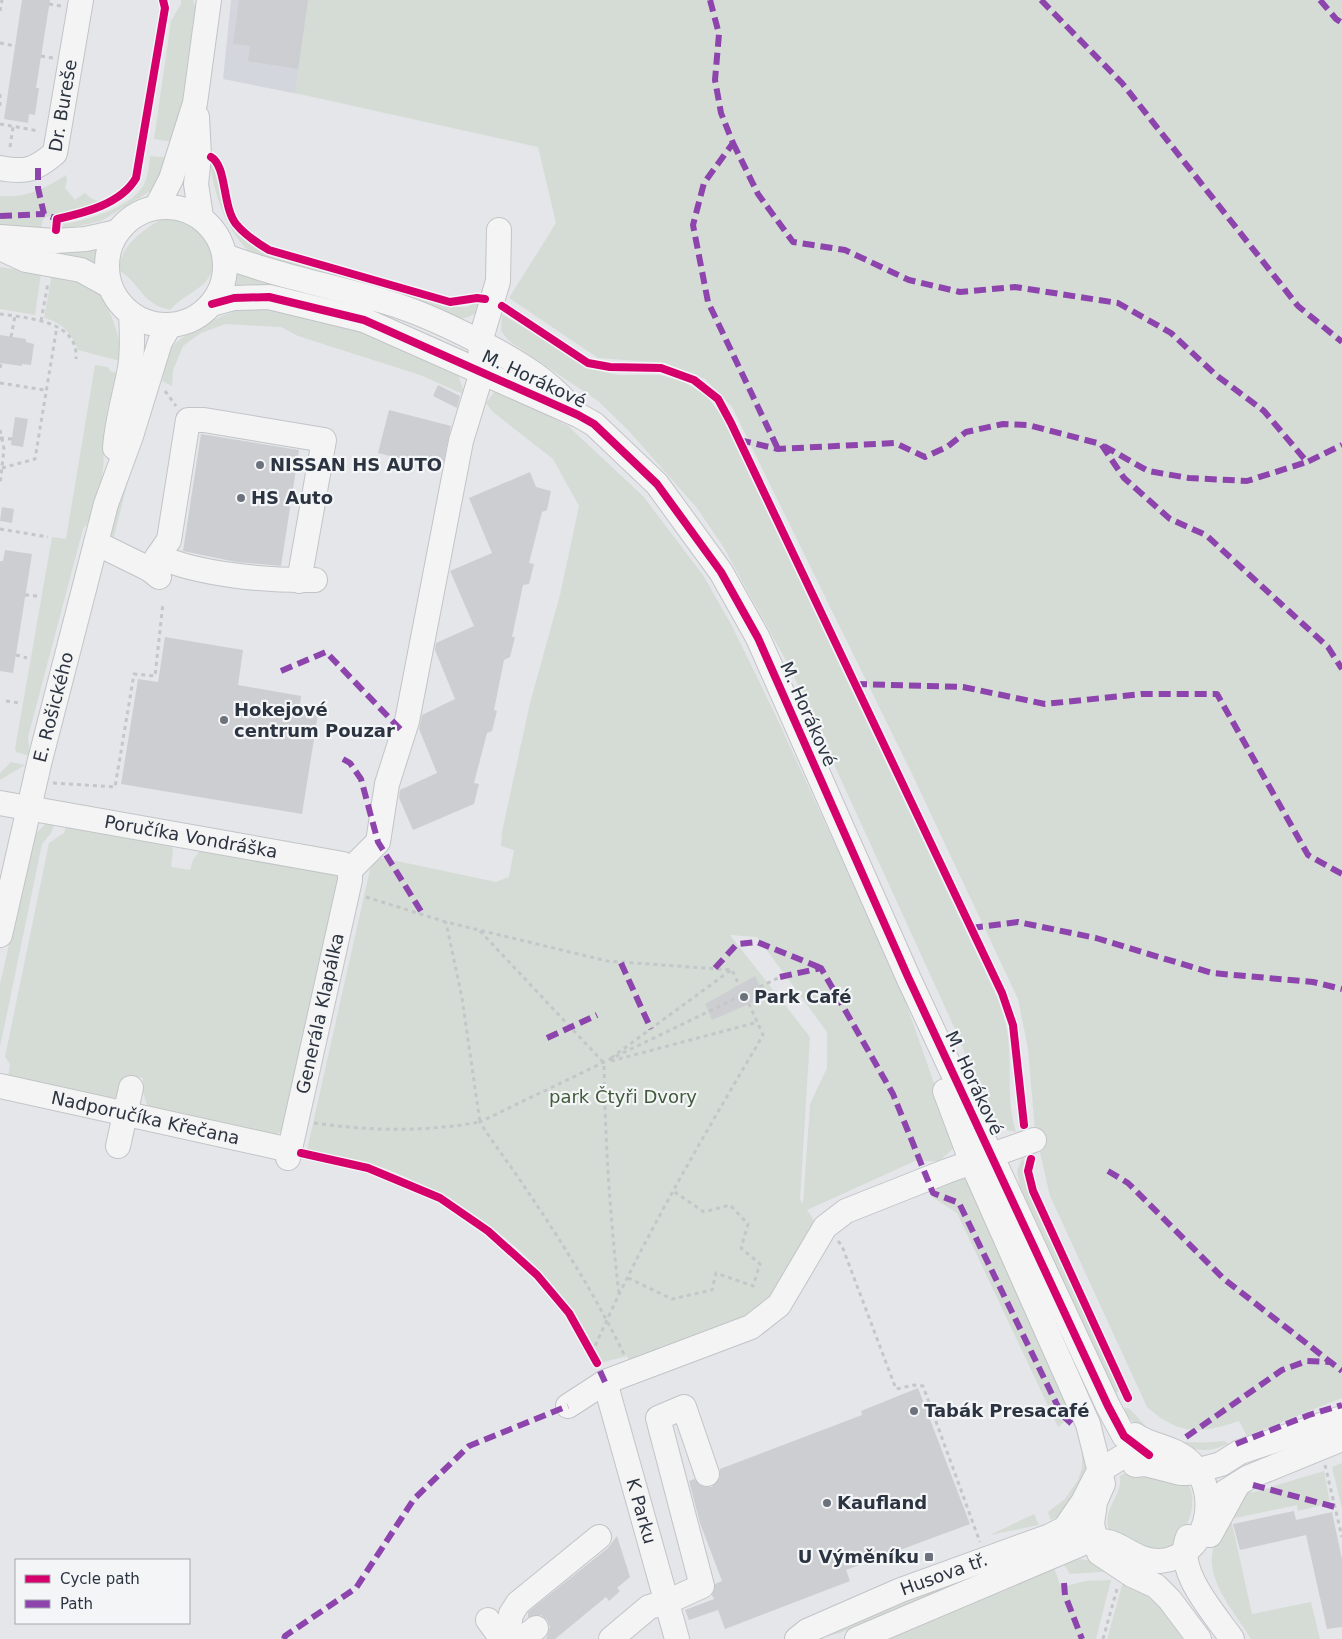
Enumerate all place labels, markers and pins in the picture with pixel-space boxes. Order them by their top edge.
place label: NISSAN HS AUTO [270,454,442,475]
marker: NISSAN HS AUTO [254,459,266,471]
place label: HS Auto [251,487,333,508]
marker: HS Auto [235,492,247,504]
place label: Hokejové centrum Pouzar [234,699,395,741]
marker: Hokejové centrum Pouzar [218,714,230,726]
place label: Park Café [754,986,851,1007]
marker: Park Café [738,991,750,1003]
place label: Tabák Presacafé [924,1400,1089,1421]
marker: Tabák Presacafé [908,1405,920,1417]
place label: Kaufland [837,1492,927,1513]
marker: Kaufland [821,1497,833,1509]
place label: U Výměníku [798,1546,919,1567]
marker: U Výměníku [923,1551,935,1563]

